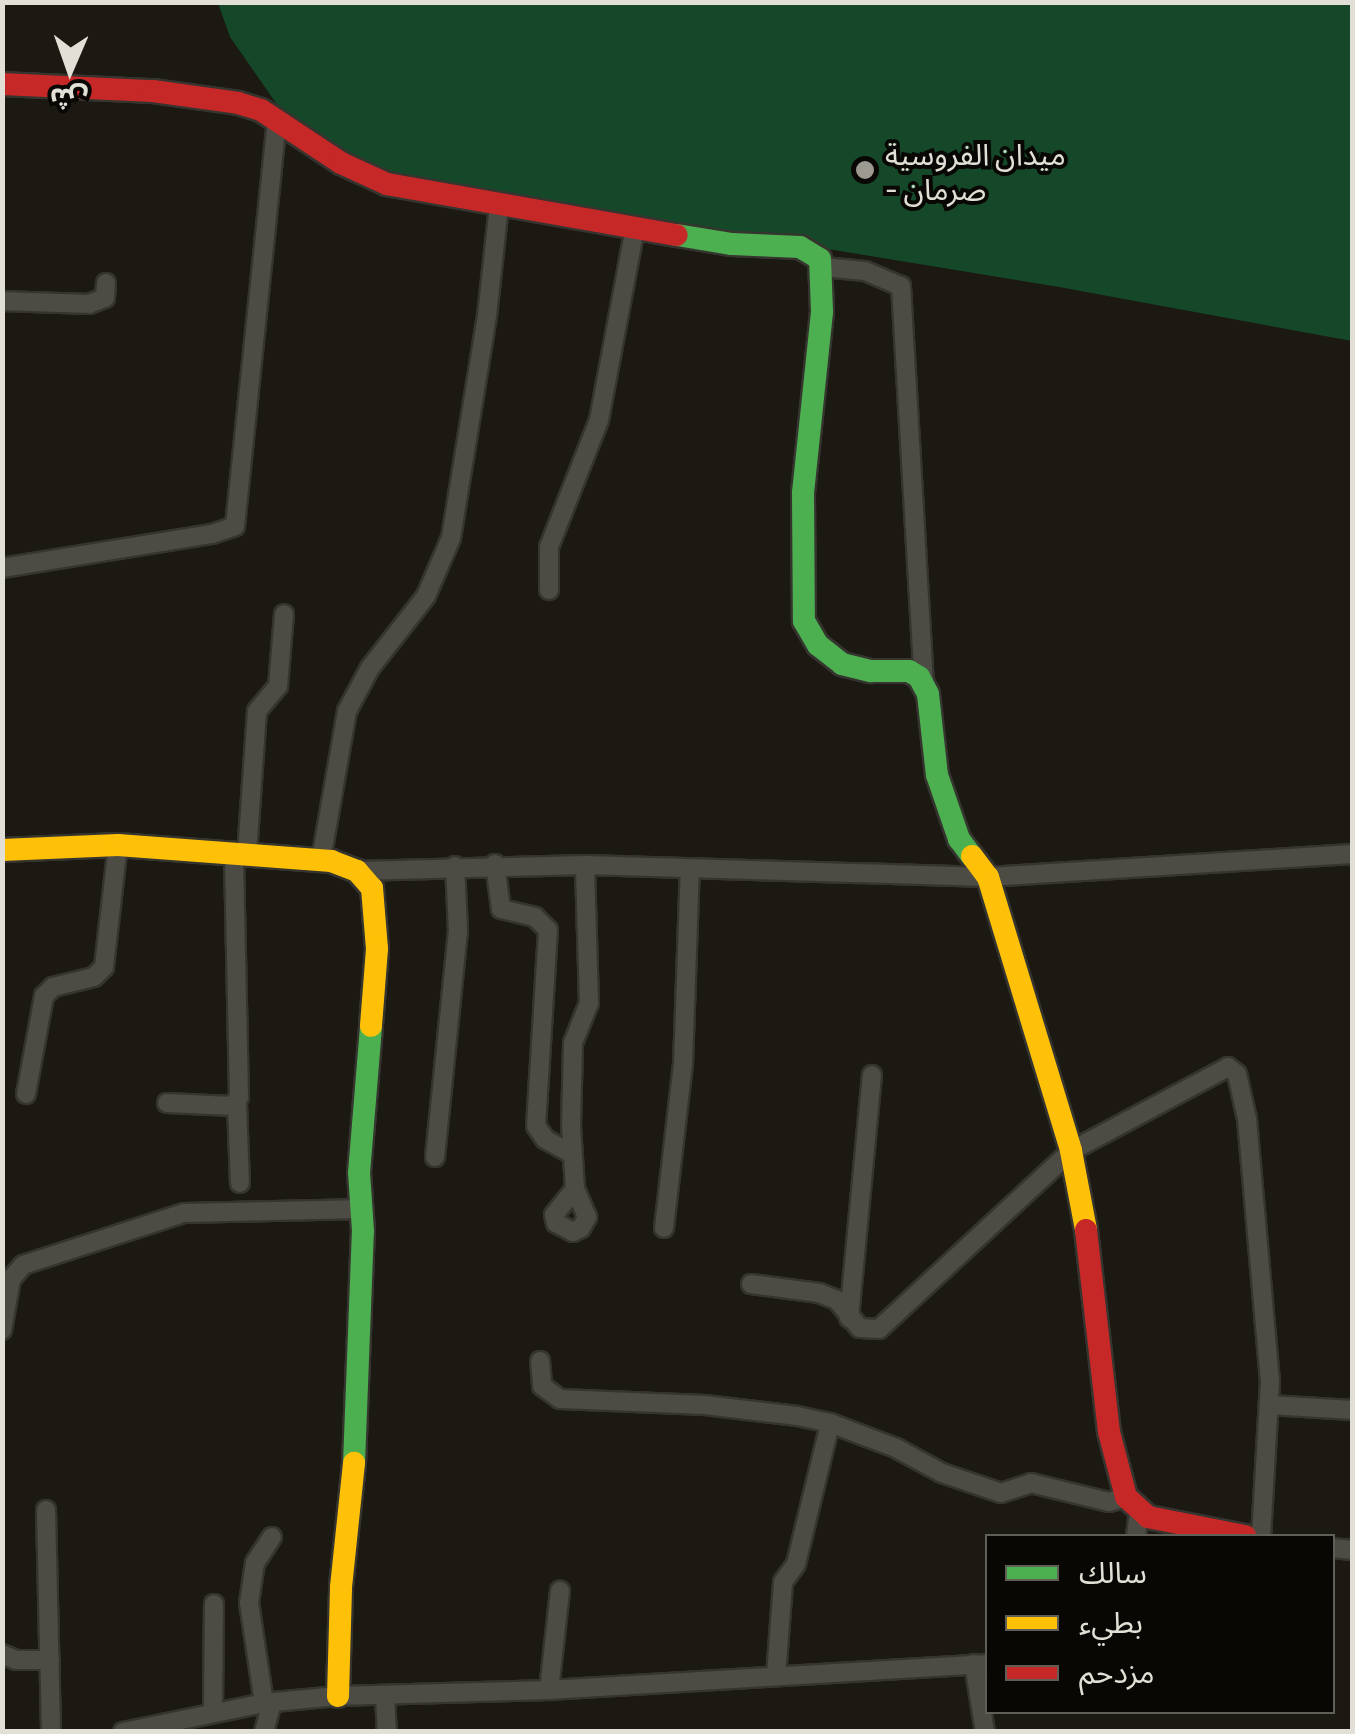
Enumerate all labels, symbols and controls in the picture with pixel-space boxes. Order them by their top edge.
north arrow [20,20,120,120]
text: ش [49,82,89,118]
place label: ميدان الفروسية - صرمان [885,135,1066,206]
marker: ميدان الفروسية - صرمان [854,159,876,181]
legend [985,1534,1335,1714]
text: سالك [1079,1552,1147,1589]
text: بطيء [1079,1602,1143,1639]
text: مزدحم [1079,1652,1155,1689]

